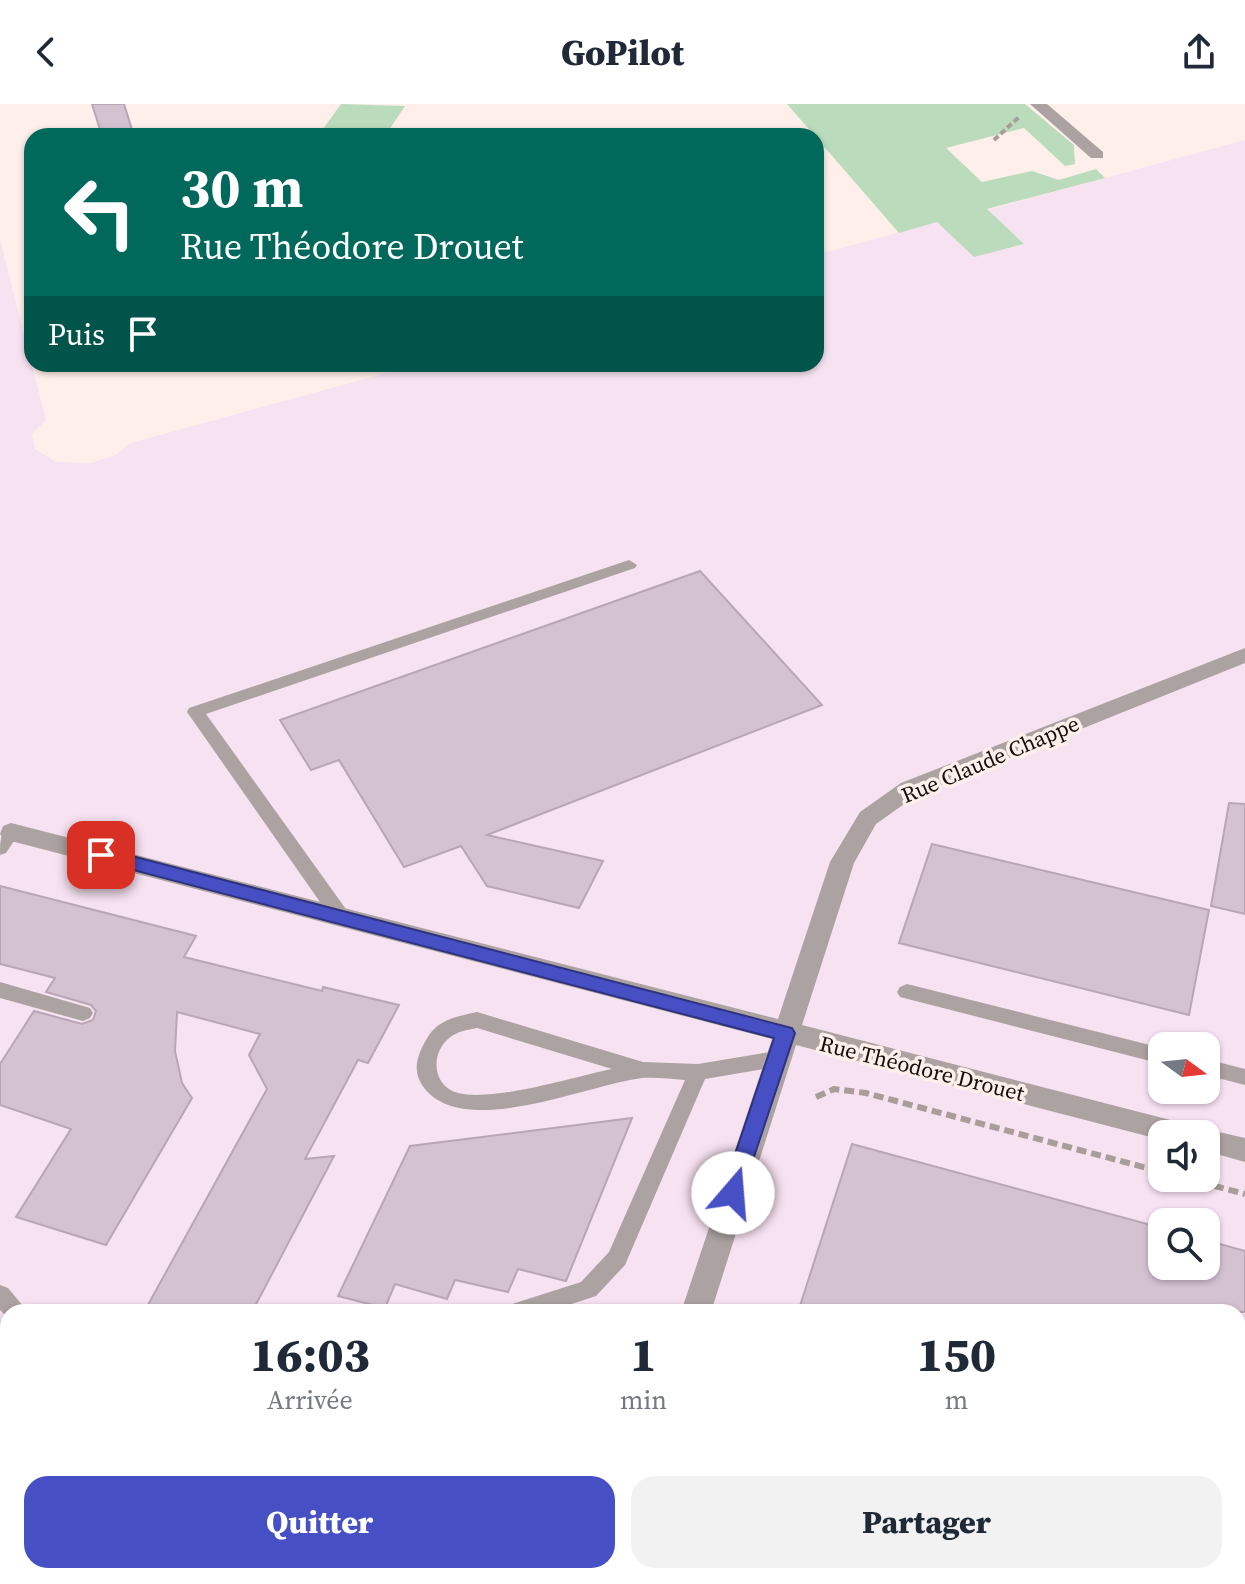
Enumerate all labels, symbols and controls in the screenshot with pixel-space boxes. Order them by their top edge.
text: GoPilot [561,28,684,77]
icon: back [24,30,68,74]
icon: share [1177,30,1221,74]
text: 30 m [180,149,303,226]
icon: left [48,160,152,264]
text: Rue Théodore Drouet [180,222,524,271]
icon: arrive [121,312,165,356]
text: Puis [48,314,105,355]
street label: Rue Claude Chappe [897,708,1083,810]
pin [67,821,135,889]
icon: arrive [79,833,123,877]
street label: Rue Théodore Drouet [817,1028,1028,1108]
north arrow [1148,1032,1220,1104]
map controls [1148,1032,1220,1280]
button: sound [1148,1120,1220,1192]
position arrow [691,1151,775,1235]
button: search [1148,1208,1220,1280]
text: 16:03 [250,1321,370,1387]
text: 1 [630,1321,657,1387]
text: 150 [917,1321,996,1387]
text: Arrivée [267,1382,353,1418]
text: min [620,1382,667,1418]
text: m [945,1382,968,1418]
button: Quitter [24,1476,615,1568]
button: Partager [631,1476,1222,1568]

